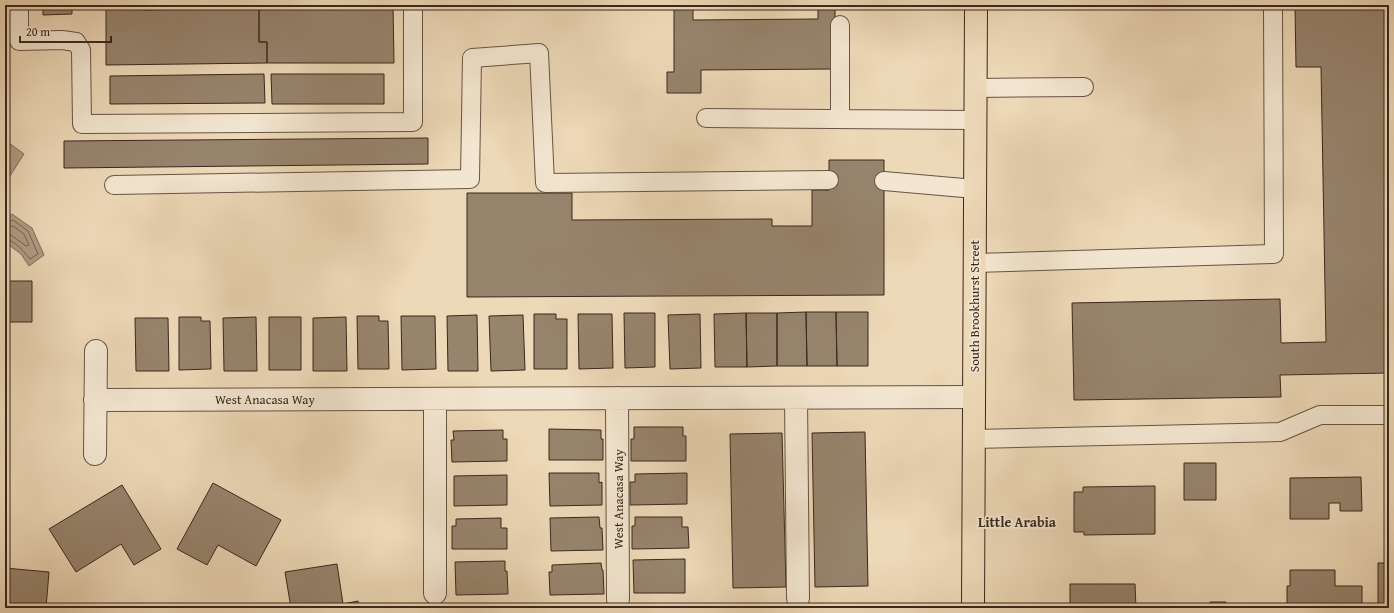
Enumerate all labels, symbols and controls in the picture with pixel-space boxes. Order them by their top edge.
scale bar [20,18,111,44]
text: 20 m [26,23,50,40]
street label: South Brookhurst Street [965,239,984,372]
street label: West Anacasa Way [215,390,315,409]
street label: West Anacasa Way [609,449,628,549]
district label: Little Arabia [978,512,1057,532]

